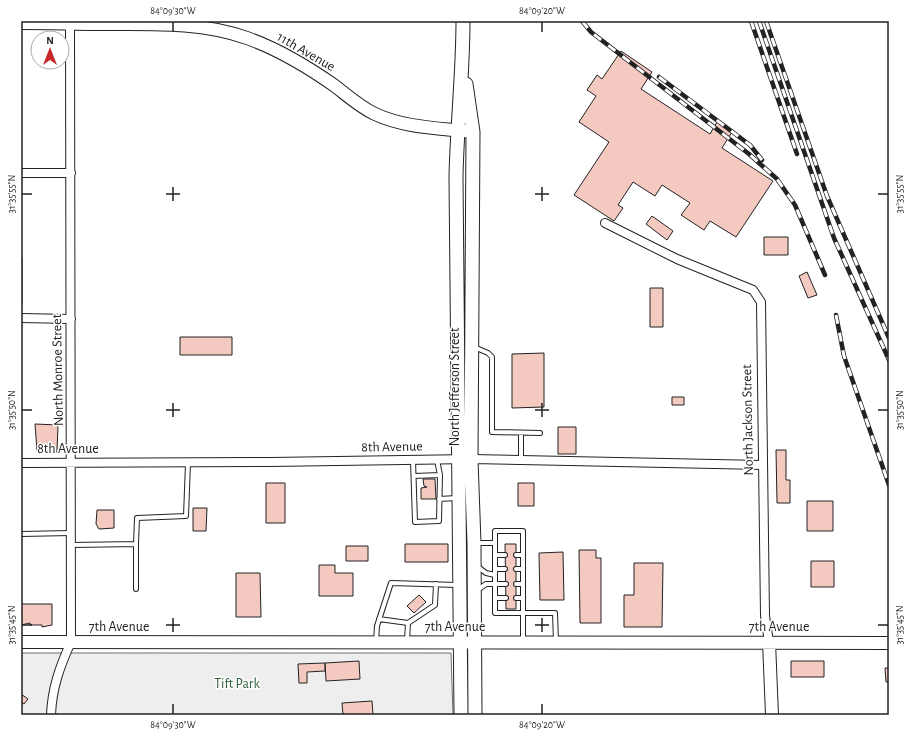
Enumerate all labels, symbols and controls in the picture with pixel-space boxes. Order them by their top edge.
text: 84°09'30"W [150,6,196,16]
text: 84°09'20"W [519,6,565,16]
north arrow [30,30,70,70]
street label: 11th Avenue [275,30,337,74]
text: N [46,35,54,46]
text: 31°35'55"N [7,175,17,213]
text: 31°35'55"N [895,175,905,213]
street label: North Monroe Street [50,313,66,426]
street label: North Jefferson Street [448,327,462,446]
street label: North Jackson Street [740,364,756,476]
text: 31°35'50"N [7,390,17,430]
text: 31°35'50"N [895,390,905,430]
street label: 8th Avenue [361,439,423,455]
street label: 8th Avenue [37,442,99,456]
text: 31°35'45"N [7,605,17,645]
text: 31°35'45"N [895,605,905,645]
street label: 7th Avenue [89,620,149,634]
street label: 7th Avenue [425,620,485,634]
street label: 7th Avenue [749,620,809,634]
park label: Tift Park [214,677,260,691]
text: 84°09'30"W [150,720,196,730]
text: 84°09'20"W [519,720,565,730]

